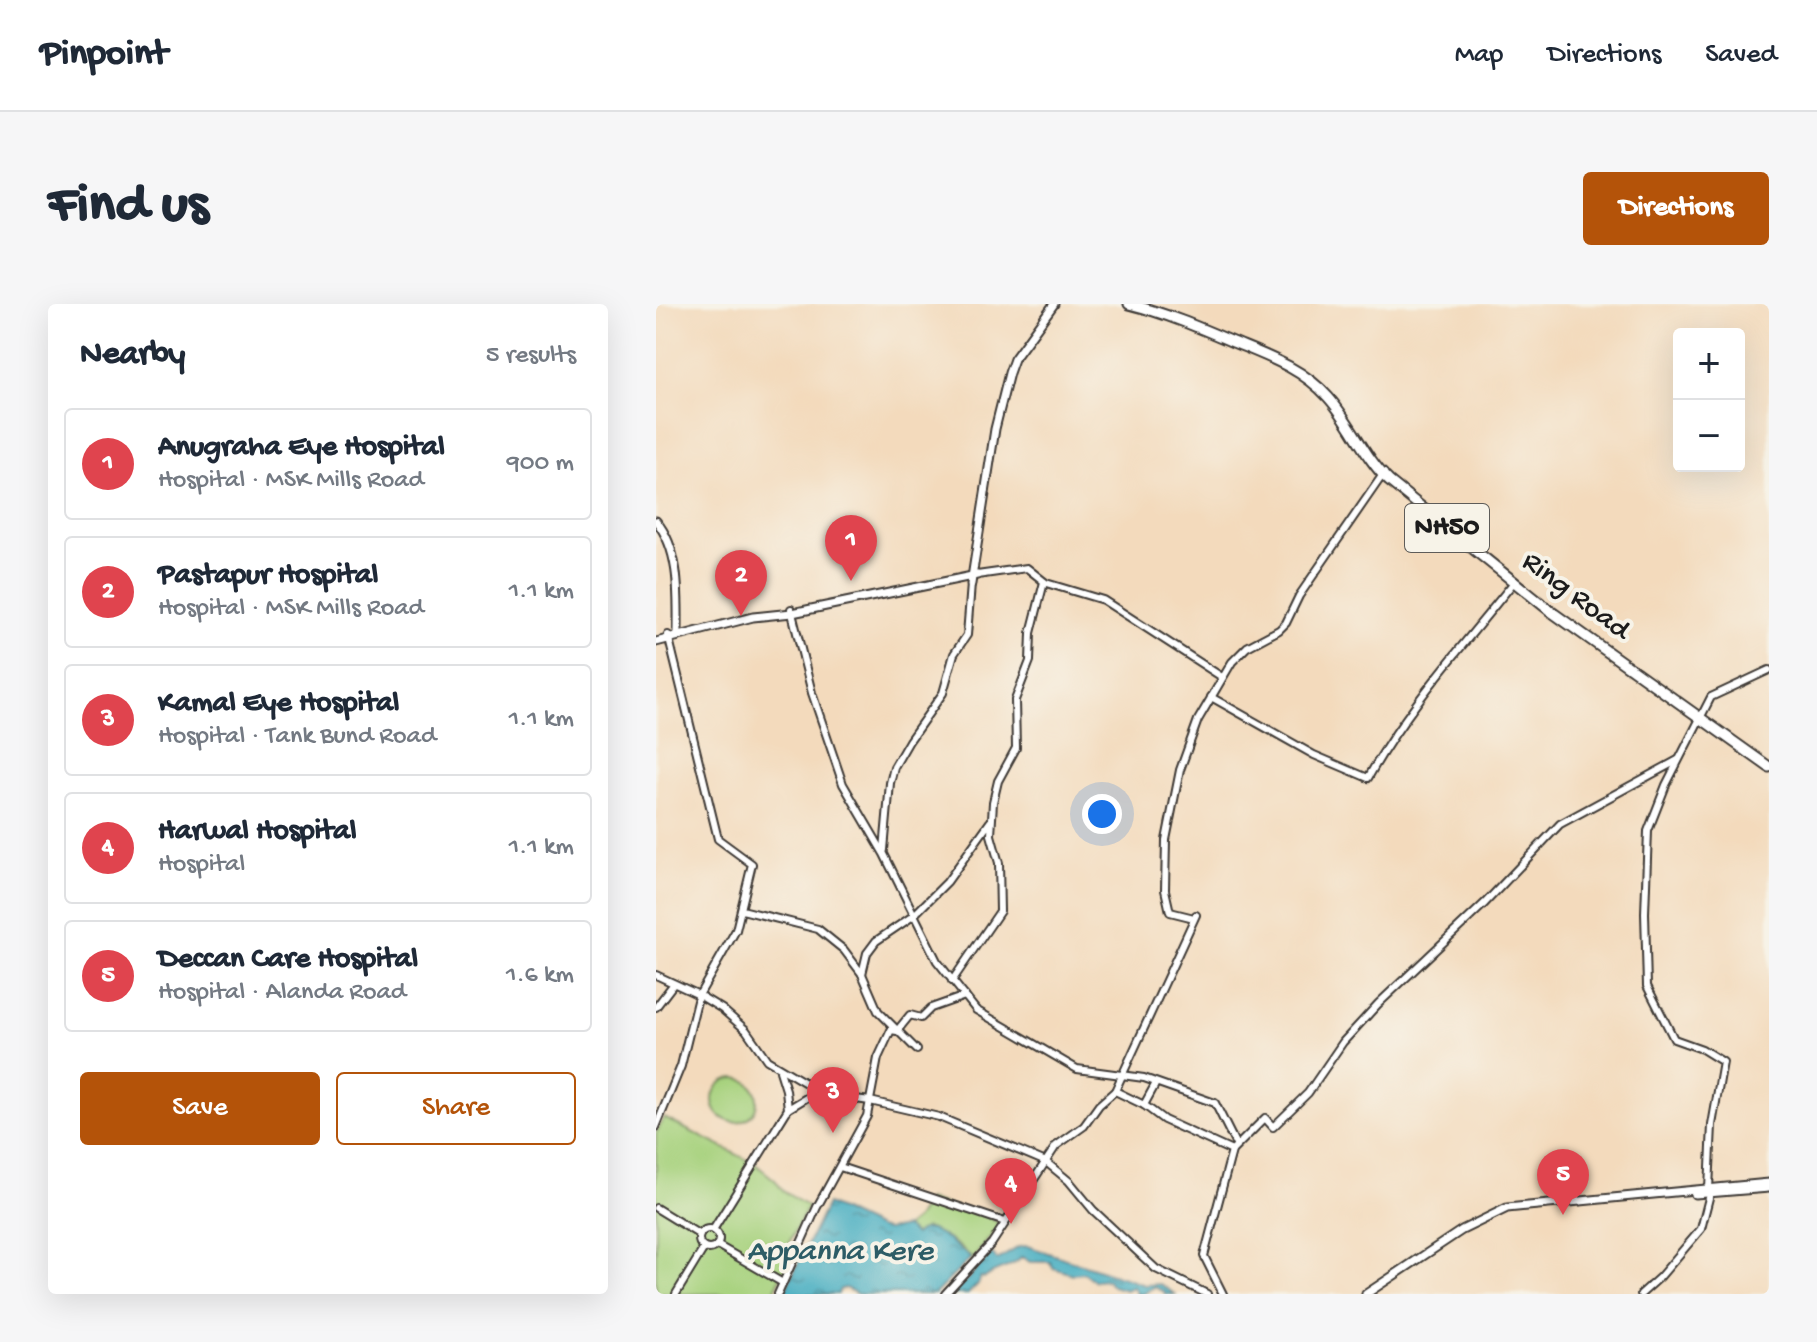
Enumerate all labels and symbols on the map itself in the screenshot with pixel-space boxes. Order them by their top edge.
road number: NH50 [1405,504,1489,552]
pin: 1 [825,515,877,581]
street label: Ring Road [1514,545,1638,650]
pin: 2 [715,550,767,616]
your location [1082,794,1122,834]
pin: 3 [807,1067,859,1133]
pin: 5 [1537,1149,1589,1215]
pin: 4 [985,1158,1037,1224]
water label: Appanna Kere [747,1234,934,1272]

